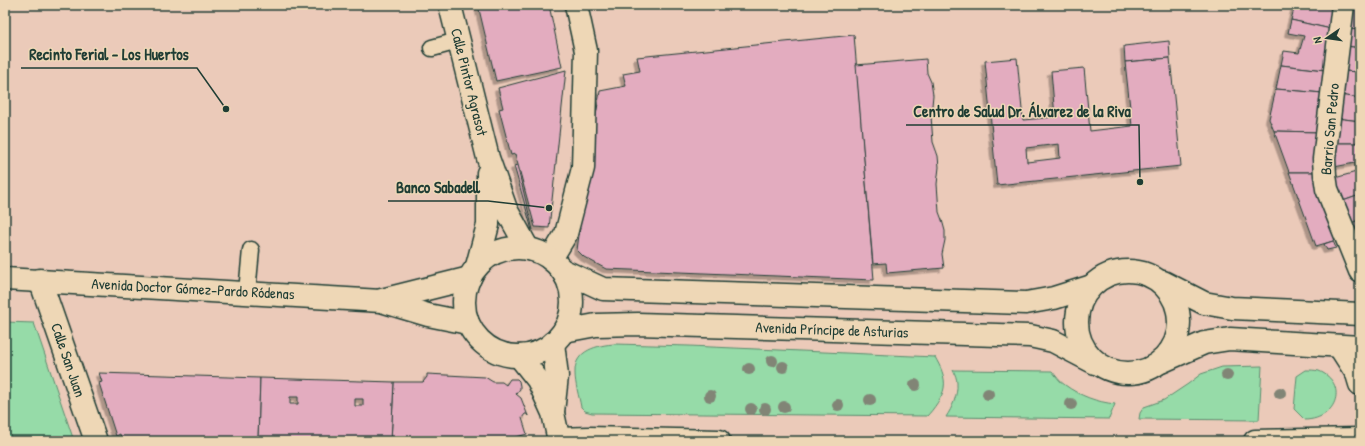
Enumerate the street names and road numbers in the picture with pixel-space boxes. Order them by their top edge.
street label: Calle Pintor Agrasot [446,26,493,139]
street label: Barrio San Pedro [1315,82,1344,176]
street label: Avenida Doctor Gómez-Pardo Ródenas [91,273,295,304]
street label: Avenida Príncipe de Asturias [755,316,909,343]
street label: Calle San Juan [46,320,91,400]

